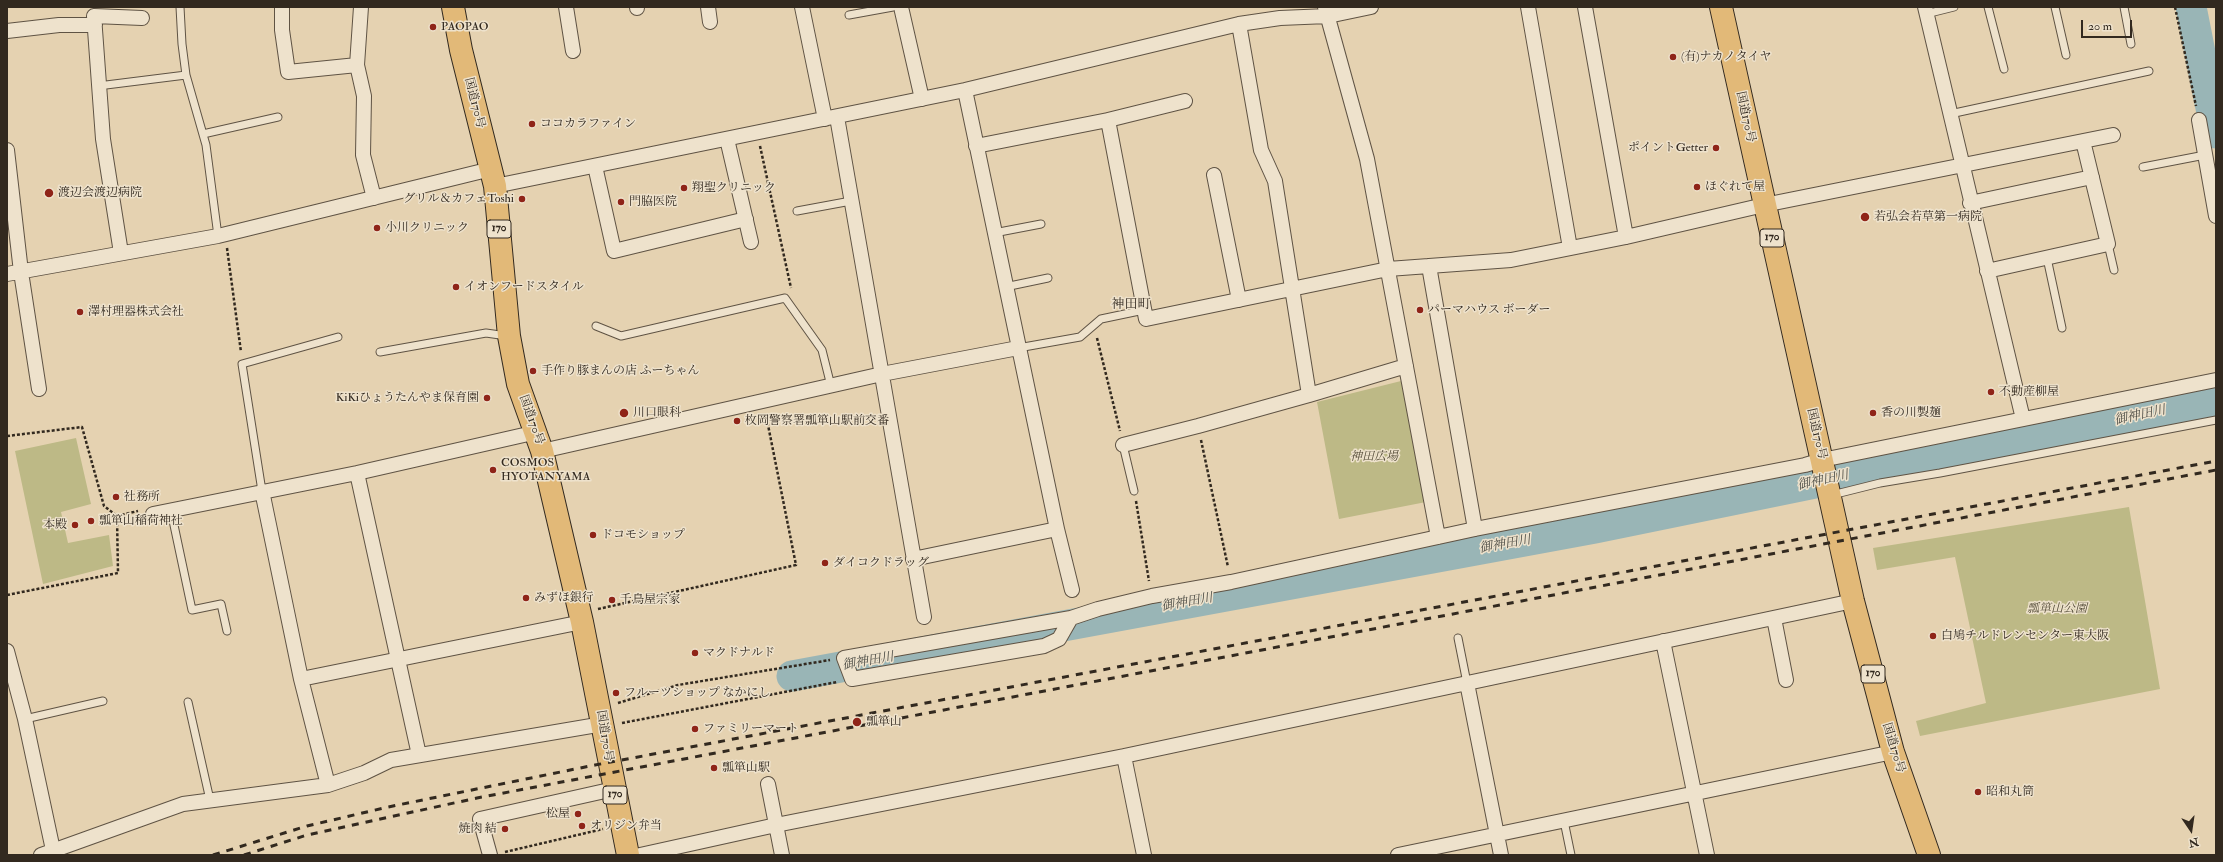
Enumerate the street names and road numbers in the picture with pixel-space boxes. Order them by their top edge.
street label: 国道170号 [461,76,487,130]
street label: 国道170号 [1733,90,1757,144]
road number: 170 [487,220,511,238]
road number: 170 [1760,229,1784,247]
street label: 国道170号 [515,393,547,447]
street label: 国道170号 [1803,407,1829,461]
road number: 170 [1861,665,1885,683]
street label: 国道170号 [593,709,615,763]
street label: 国道170号 [1879,721,1907,775]
road number: 170 [603,786,627,804]

